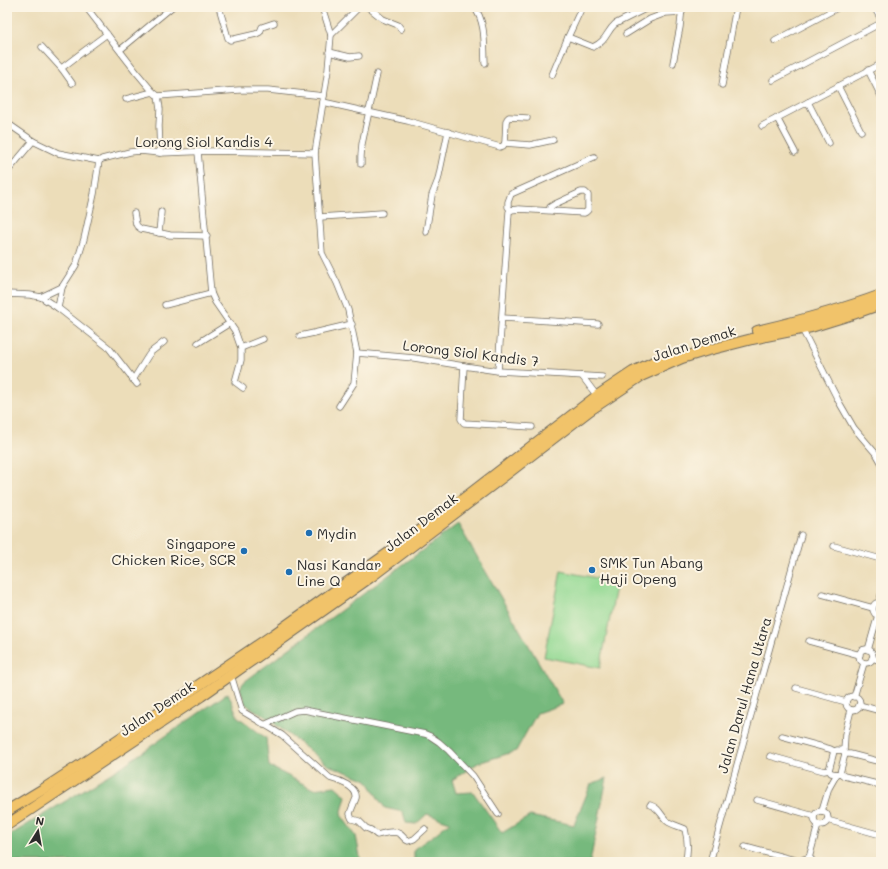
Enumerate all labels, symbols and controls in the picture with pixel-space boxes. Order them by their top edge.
street label: Lorong Siol Kandis 4 [135,132,274,151]
street label: Jalan Demak [650,321,738,365]
street label: Lorong Siol Kandis 7 [402,335,540,371]
street label: Jalan Demak [381,488,461,556]
place label: Mydin [317,524,356,543]
marker: Mydin [304,528,314,538]
place label: Singapore Chicken Rice, SCR [112,534,236,569]
marker: Singapore Chicken Rice, SCR [239,546,249,556]
place label: SMK Tun Abang Haji Openg [600,553,703,588]
place label: Nasi Kandar Line Q [297,555,381,590]
marker: SMK Tun Abang Haji Openg [587,565,597,575]
marker: Nasi Kandar Line Q [284,567,294,577]
street label: Jalan Darul Hana Utara [713,615,775,775]
street label: Jalan Demak [116,676,198,740]
north arrow [18,811,58,851]
text: N [34,813,46,829]

